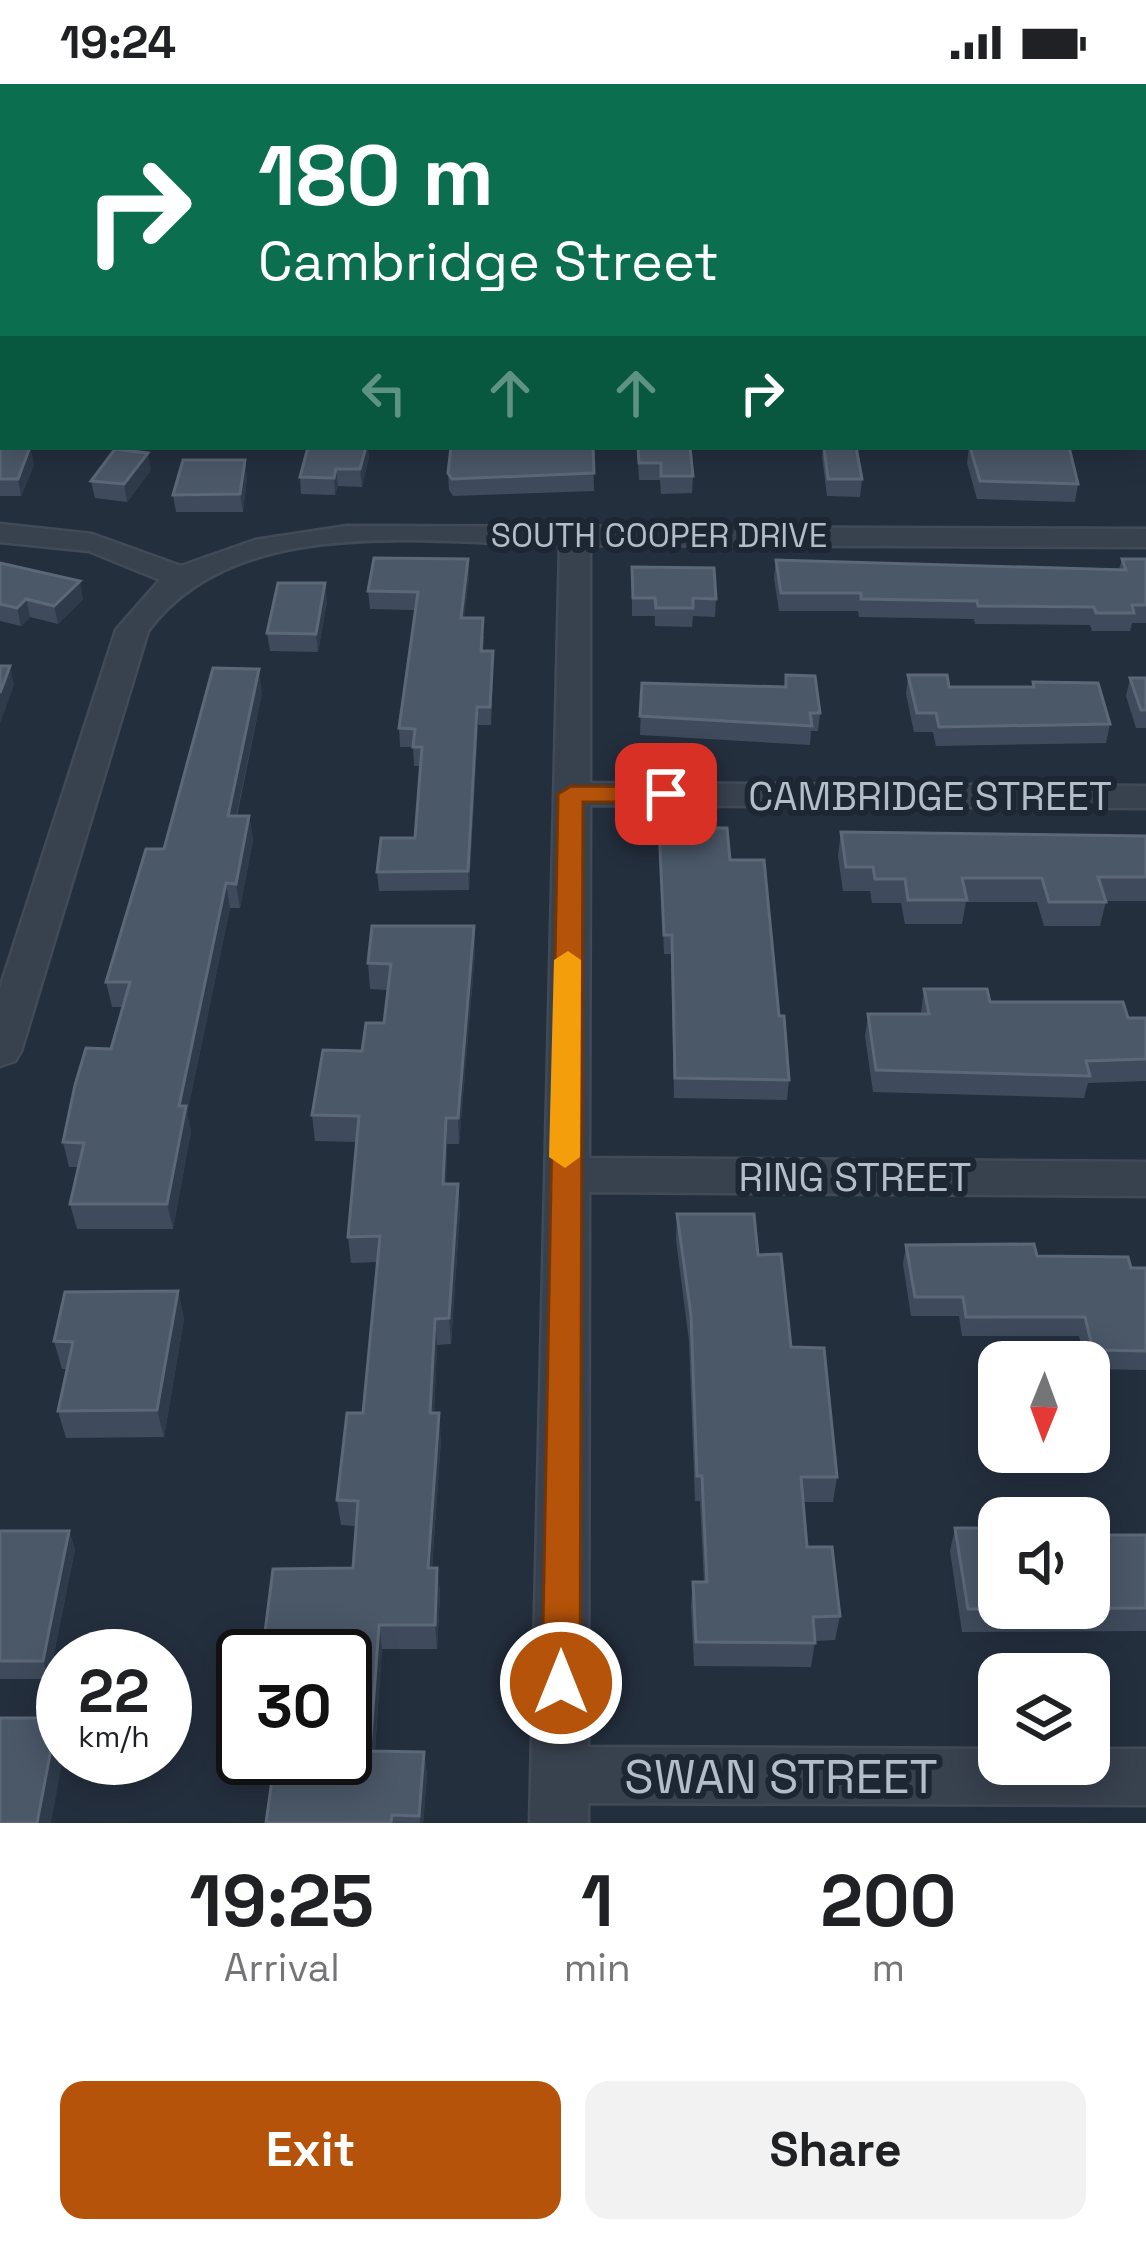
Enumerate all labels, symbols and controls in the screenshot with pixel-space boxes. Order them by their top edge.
text: 19:24 [60,14,176,71]
text: 180 m [258,122,494,230]
icon: right [60,132,216,288]
text: Cambridge Street [258,227,719,296]
icon: left [351,360,417,426]
icon: ahead [477,360,543,426]
icon: ahead [603,360,669,426]
icon: right [729,360,795,426]
street label: SOUTH COOPER DRIVE [491,515,827,557]
pin [615,743,717,845]
icon: arrive [633,761,699,827]
street label: CAMBRIDGE STREET [748,772,1112,821]
street label: RING STREET [739,1153,971,1202]
north arrow [978,1341,1110,1473]
map controls [978,1341,1110,1785]
button: sound [978,1497,1110,1629]
position arrow [498,1620,624,1746]
speed limit sign: 30 [216,1629,372,1785]
text: 22 [78,1653,150,1730]
button: layers [978,1653,1110,1785]
text: km/h [78,1717,150,1756]
street label: SWAN STREET [624,1746,938,1807]
text: 19:25 [190,1855,374,1947]
text: 1 [581,1855,613,1947]
text: 200 [820,1855,956,1947]
text: Arrival [224,1943,340,1992]
text: min [564,1943,631,1992]
text: m [872,1943,905,1992]
button: Exit [60,2081,561,2219]
button: Share [585,2081,1086,2219]

